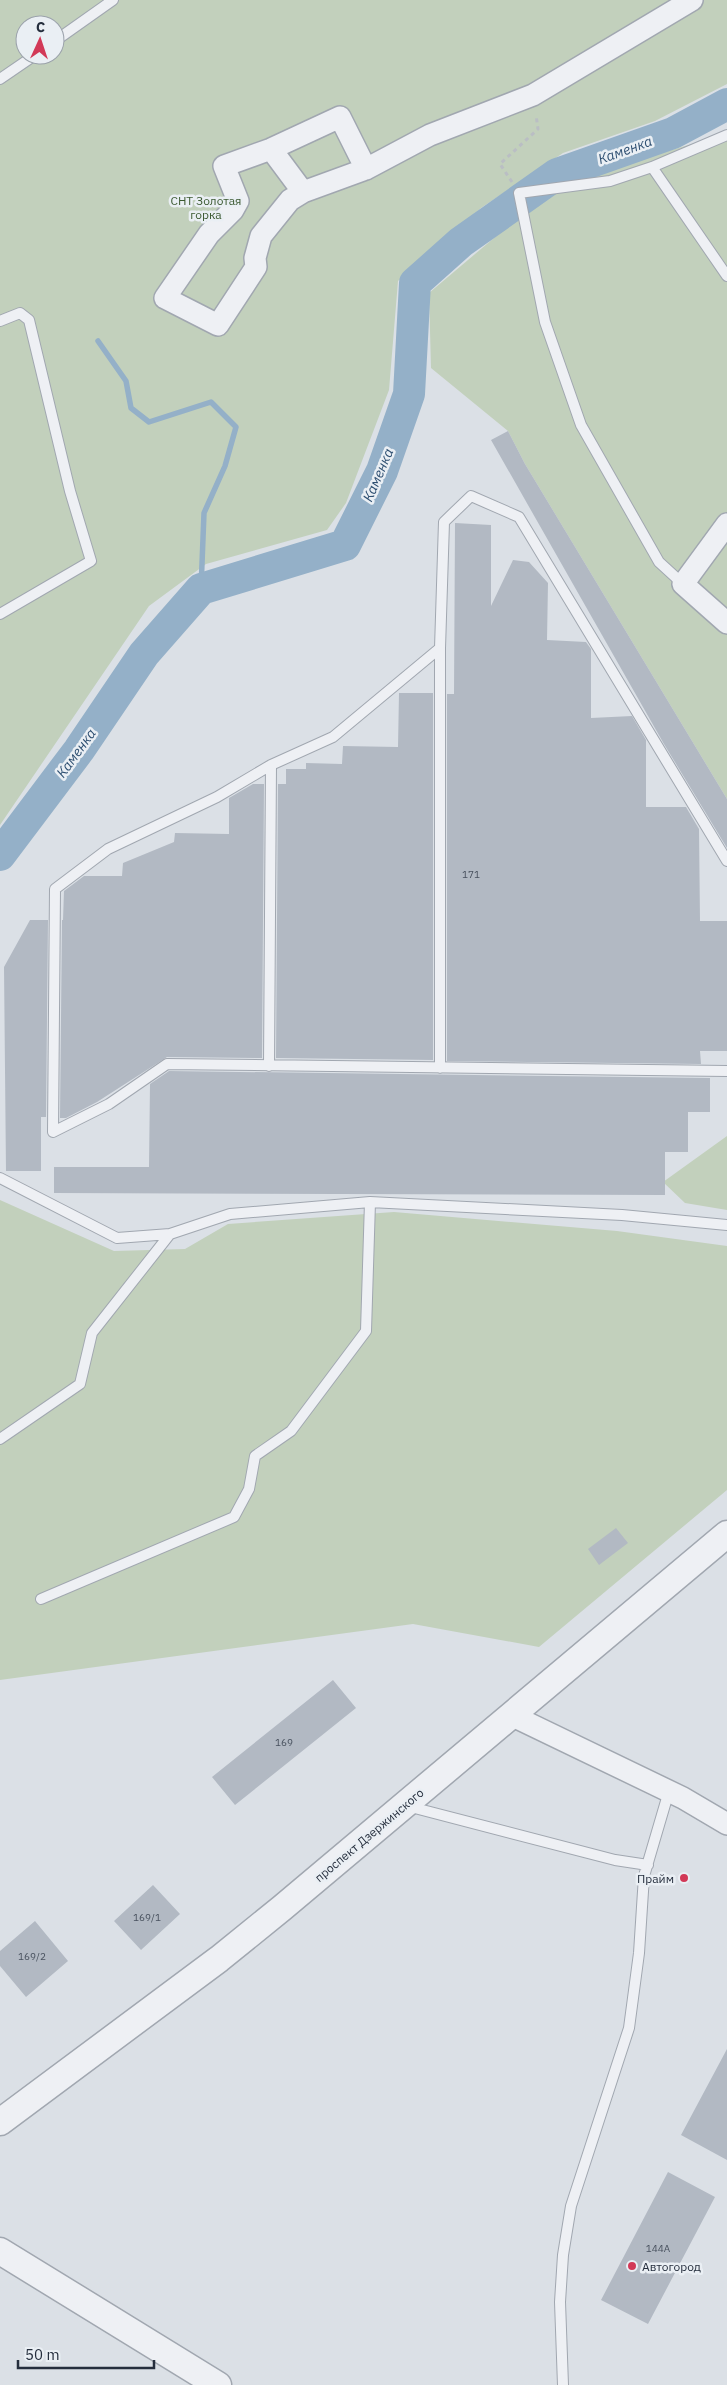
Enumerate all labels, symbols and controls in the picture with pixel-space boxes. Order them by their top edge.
north arrow [15,15,65,65]
text: С [36,18,46,36]
water label: Каменка [595,132,655,168]
park label: СНТ Золотая горка [170,193,242,222]
water label: Каменка [359,446,397,504]
water label: Каменка [52,725,100,781]
house number: 171 [462,868,480,881]
house number: 169 [275,1736,293,1749]
street label: проспект Дзержинского [312,1785,427,1885]
place label: Прайм [637,1871,674,1886]
marker: Прайм [678,1872,690,1884]
house number: 169/1 [133,1911,161,1924]
house number: 169/2 [18,1950,46,1963]
house number: 144А [646,2242,671,2255]
place label: Автогород [642,2259,701,2274]
marker: Автогород [626,2260,638,2272]
scale bar [18,2338,154,2370]
text: 50 m [25,2345,60,2364]

